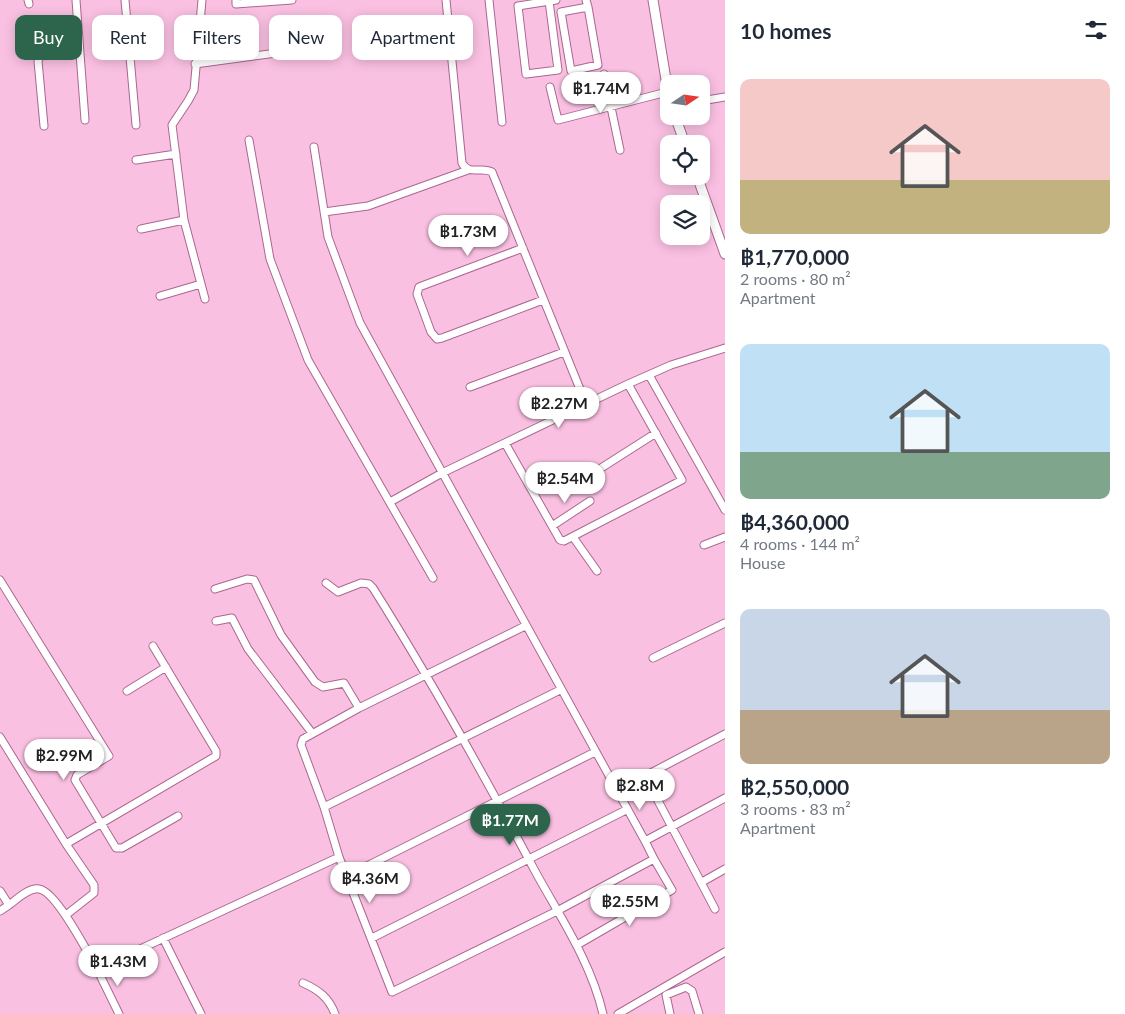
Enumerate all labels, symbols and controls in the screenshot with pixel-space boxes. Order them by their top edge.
chip: Buy [15,15,82,60]
chip: Rent [92,15,164,60]
chip: Filters [174,15,259,60]
chip: New [269,15,342,60]
chip: Apartment [352,15,473,60]
icon: filters [1082,16,1110,44]
text: 10 homes [740,18,831,43]
pin: ฿1.74M [560,72,642,114]
north arrow [660,75,710,125]
map controls [660,75,710,245]
text: ฿1.74M [572,78,630,97]
icon: home [880,111,970,201]
button: locate [660,135,710,185]
button: layers [660,195,710,245]
pin: ฿1.73M [427,214,509,257]
text: ฿1.73M [439,221,497,240]
text: ฿1,770,000 [740,244,849,269]
text: 2 rooms · 80 m² [740,269,851,288]
text: Apartment [740,288,815,307]
icon: home [880,376,970,466]
pin: ฿2.27M [518,386,600,429]
text: ฿2.27M [530,393,588,412]
pin: ฿2.54M [524,462,606,504]
text: ฿2.54M [536,468,594,487]
text: ฿4,360,000 [740,509,849,534]
text: 4 rooms · 144 m² [740,534,860,553]
text: House [740,553,785,572]
icon: home [880,641,970,731]
pin: ฿2.99M [23,738,105,781]
text: ฿2.99M [35,745,93,764]
pin: ฿2.8M [605,768,675,811]
text: ฿2,550,000 [740,774,849,799]
text: ฿2.8M [616,775,664,794]
text: 3 rooms · 83 m² [740,799,851,818]
pin: ฿1.77M [469,804,551,846]
text: ฿1.77M [481,810,539,829]
text: Apartment [740,818,815,837]
pin: ฿4.36M [329,862,411,904]
text: ฿4.36M [341,868,399,887]
pin: ฿2.55M [589,884,671,927]
text: ฿2.55M [601,891,659,910]
pin: ฿1.43M [77,944,159,987]
text: ฿1.43M [89,951,147,970]

